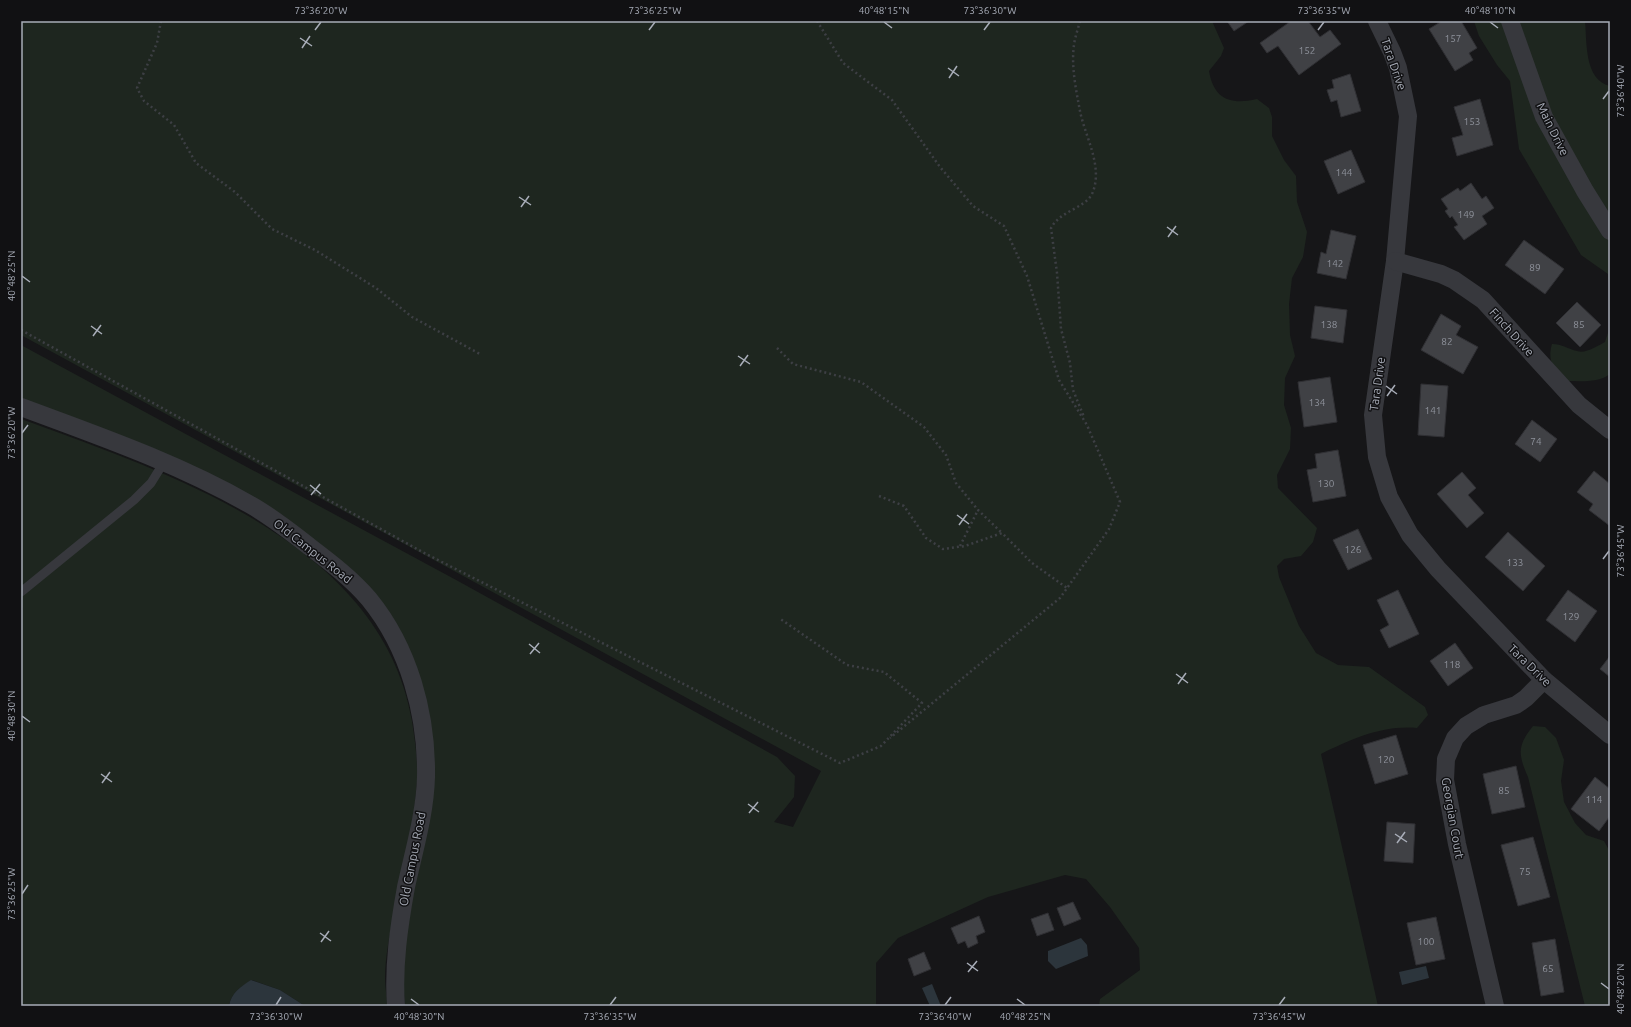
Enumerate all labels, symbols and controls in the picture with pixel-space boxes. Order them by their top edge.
text: 73°36'20"W [295,5,347,16]
text: 73°36'25"W [629,5,681,16]
text: 40°48'15"N [859,5,909,16]
text: 73°36'30"W [964,5,1016,16]
text: 73°36'35"W [1298,5,1350,16]
text: 40°48'10"N [1465,5,1515,16]
house number: 157 [1445,33,1461,44]
street label: Tara Drive [1379,36,1409,92]
house number: 152 [1299,45,1315,56]
text: 73°36'40"W [1615,65,1626,117]
street label: Main Drive [1535,100,1571,158]
house number: 153 [1464,116,1480,127]
house number: 144 [1336,167,1353,178]
house number: 149 [1458,209,1474,220]
text: 40°48'25"N [6,251,17,301]
house number: 142 [1327,258,1343,269]
house number: 89 [1529,262,1541,273]
street label: Finch Drive [1487,305,1537,359]
house number: 138 [1321,319,1338,330]
house number: 85 [1573,319,1585,330]
house number: 82 [1441,336,1453,347]
street label: Tara Drive [1367,356,1387,412]
house number: 134 [1309,397,1326,408]
house number: 141 [1425,405,1441,416]
text: 73°36'20"W [6,407,17,459]
house number: 74 [1530,436,1542,447]
house number: 130 [1318,478,1335,489]
street label: Old Campus Road [271,516,355,586]
text: 73°36'45"W [1615,525,1626,577]
house number: 126 [1345,544,1362,555]
house number: 133 [1507,557,1523,568]
house number: 129 [1563,611,1579,622]
street label: Tara Drive [1506,641,1554,689]
house number: 118 [1444,659,1461,670]
text: 40°48'30"N [6,691,17,741]
house number: 120 [1378,754,1395,765]
street label: Georgian Court [1439,776,1467,860]
house number: 85 [1498,785,1510,796]
house number: 114 [1586,794,1603,805]
street label: Old Campus Road [396,811,428,907]
house number: 75 [1519,866,1531,877]
text: 73°36'25"W [6,868,17,920]
house number: 100 [1418,936,1435,947]
house number: 65 [1542,963,1554,974]
text: 40°48'20"N [1615,964,1626,1014]
text: 73°36'30"W [250,1011,302,1022]
text: 40°48'30"N [394,1011,444,1022]
text: 73°36'35"W [584,1011,636,1022]
text: 73°36'40"W [919,1011,971,1022]
text: 40°48'25"N [1000,1011,1050,1022]
text: 73°36'45"W [1253,1011,1305,1022]

